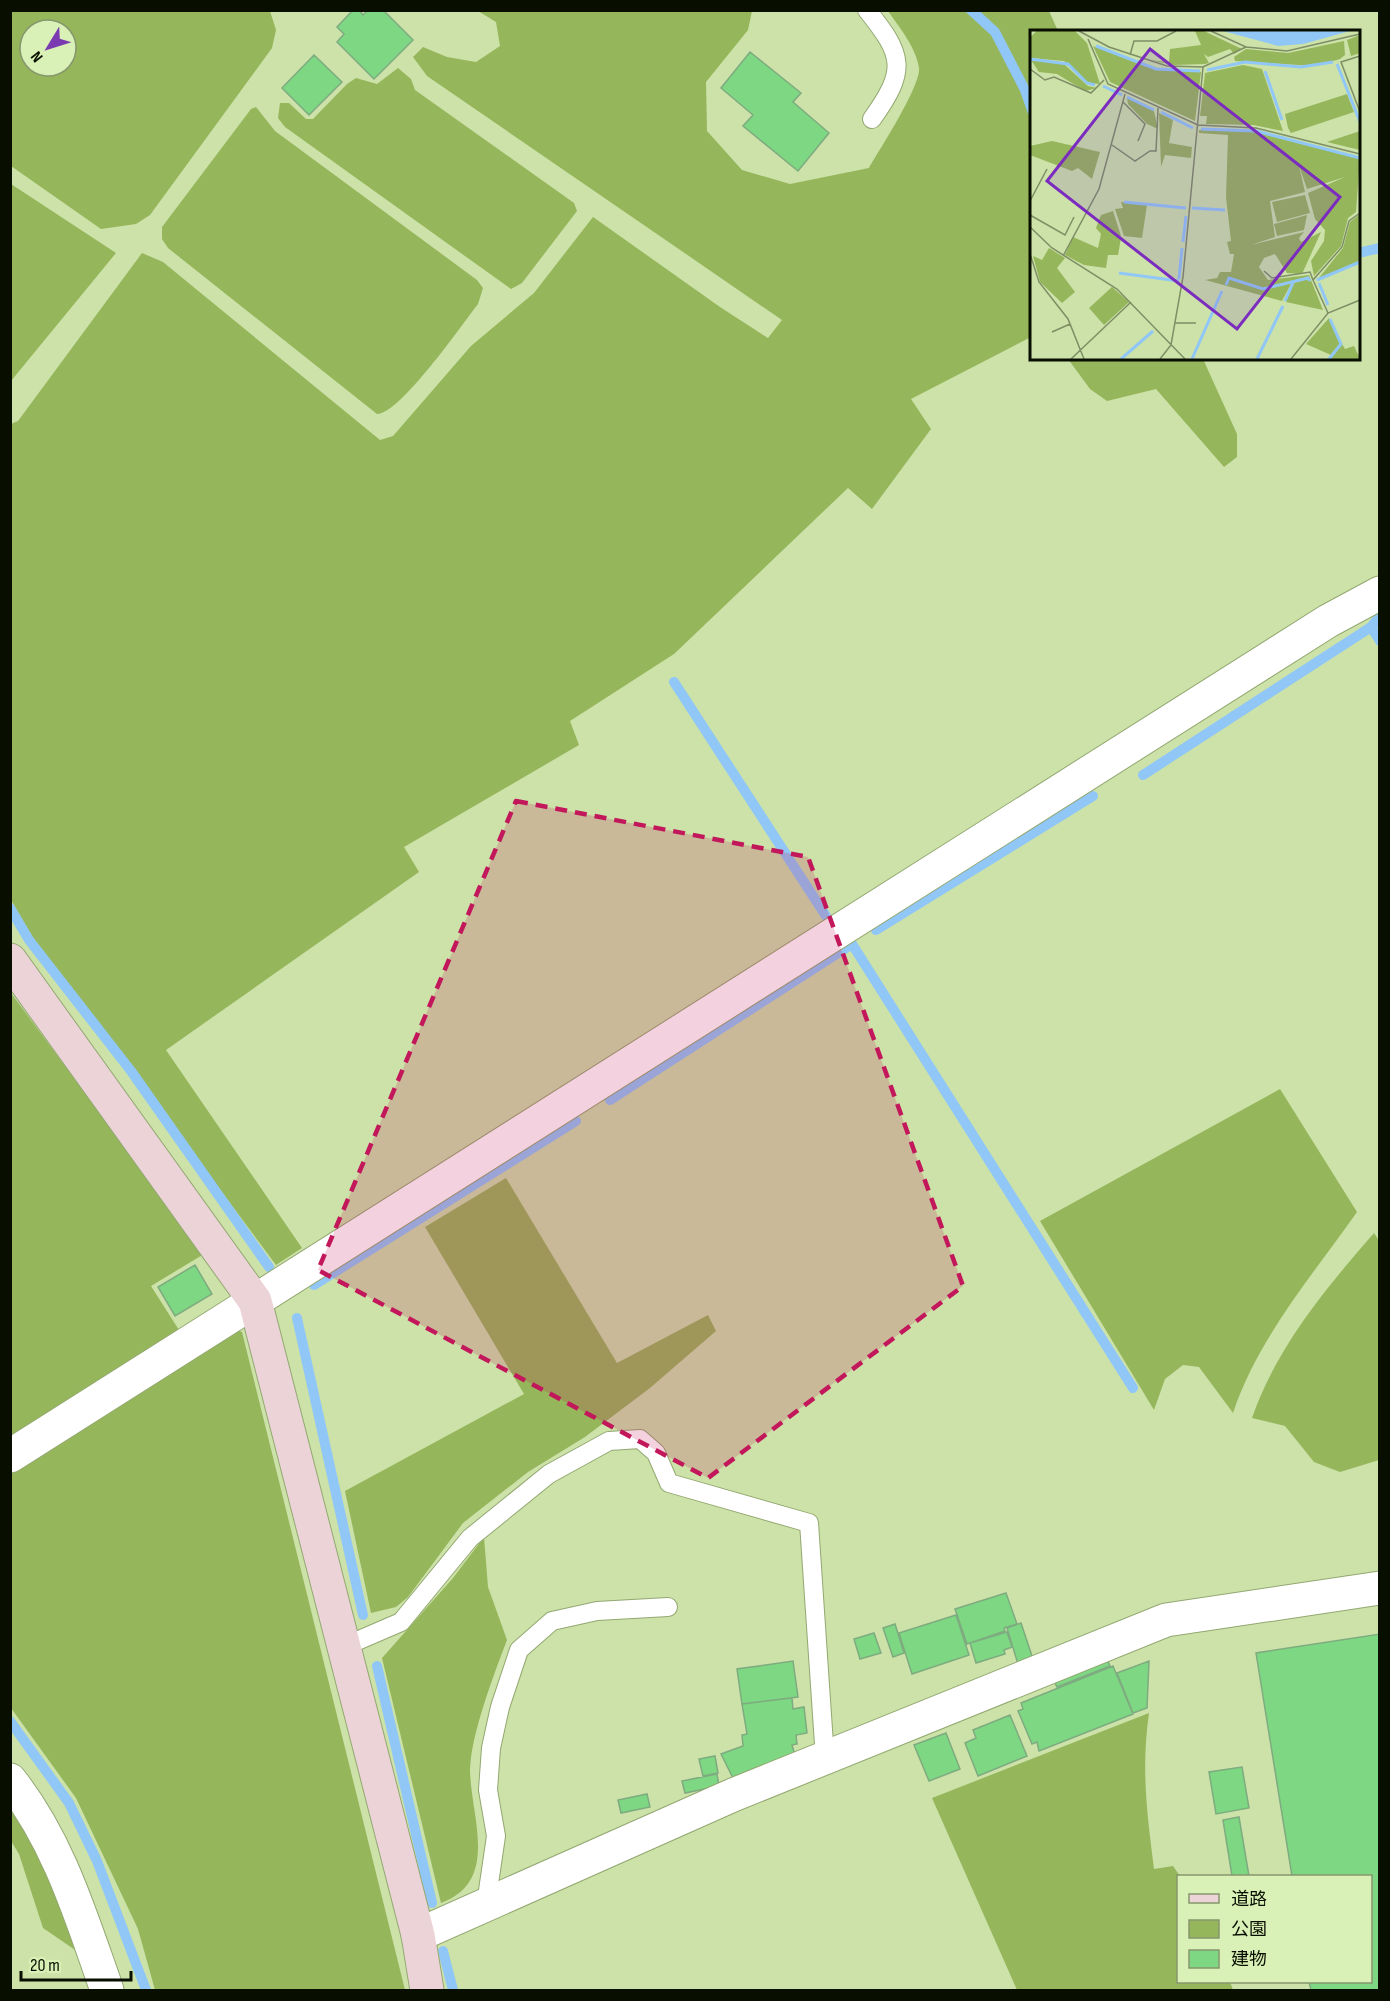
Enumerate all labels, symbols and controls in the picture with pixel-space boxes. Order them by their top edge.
north arrow [18,18,78,78]
inset map [1030,30,1360,360]
text: N [27,47,47,66]
legend [1177,1875,1372,1983]
text: 道路 [1231,1889,1267,1910]
text: 公園 [1231,1919,1267,1940]
scale bar [21,1944,130,1982]
text: 建物 [1231,1949,1267,1970]
text: 20 m [30,1955,60,1976]

